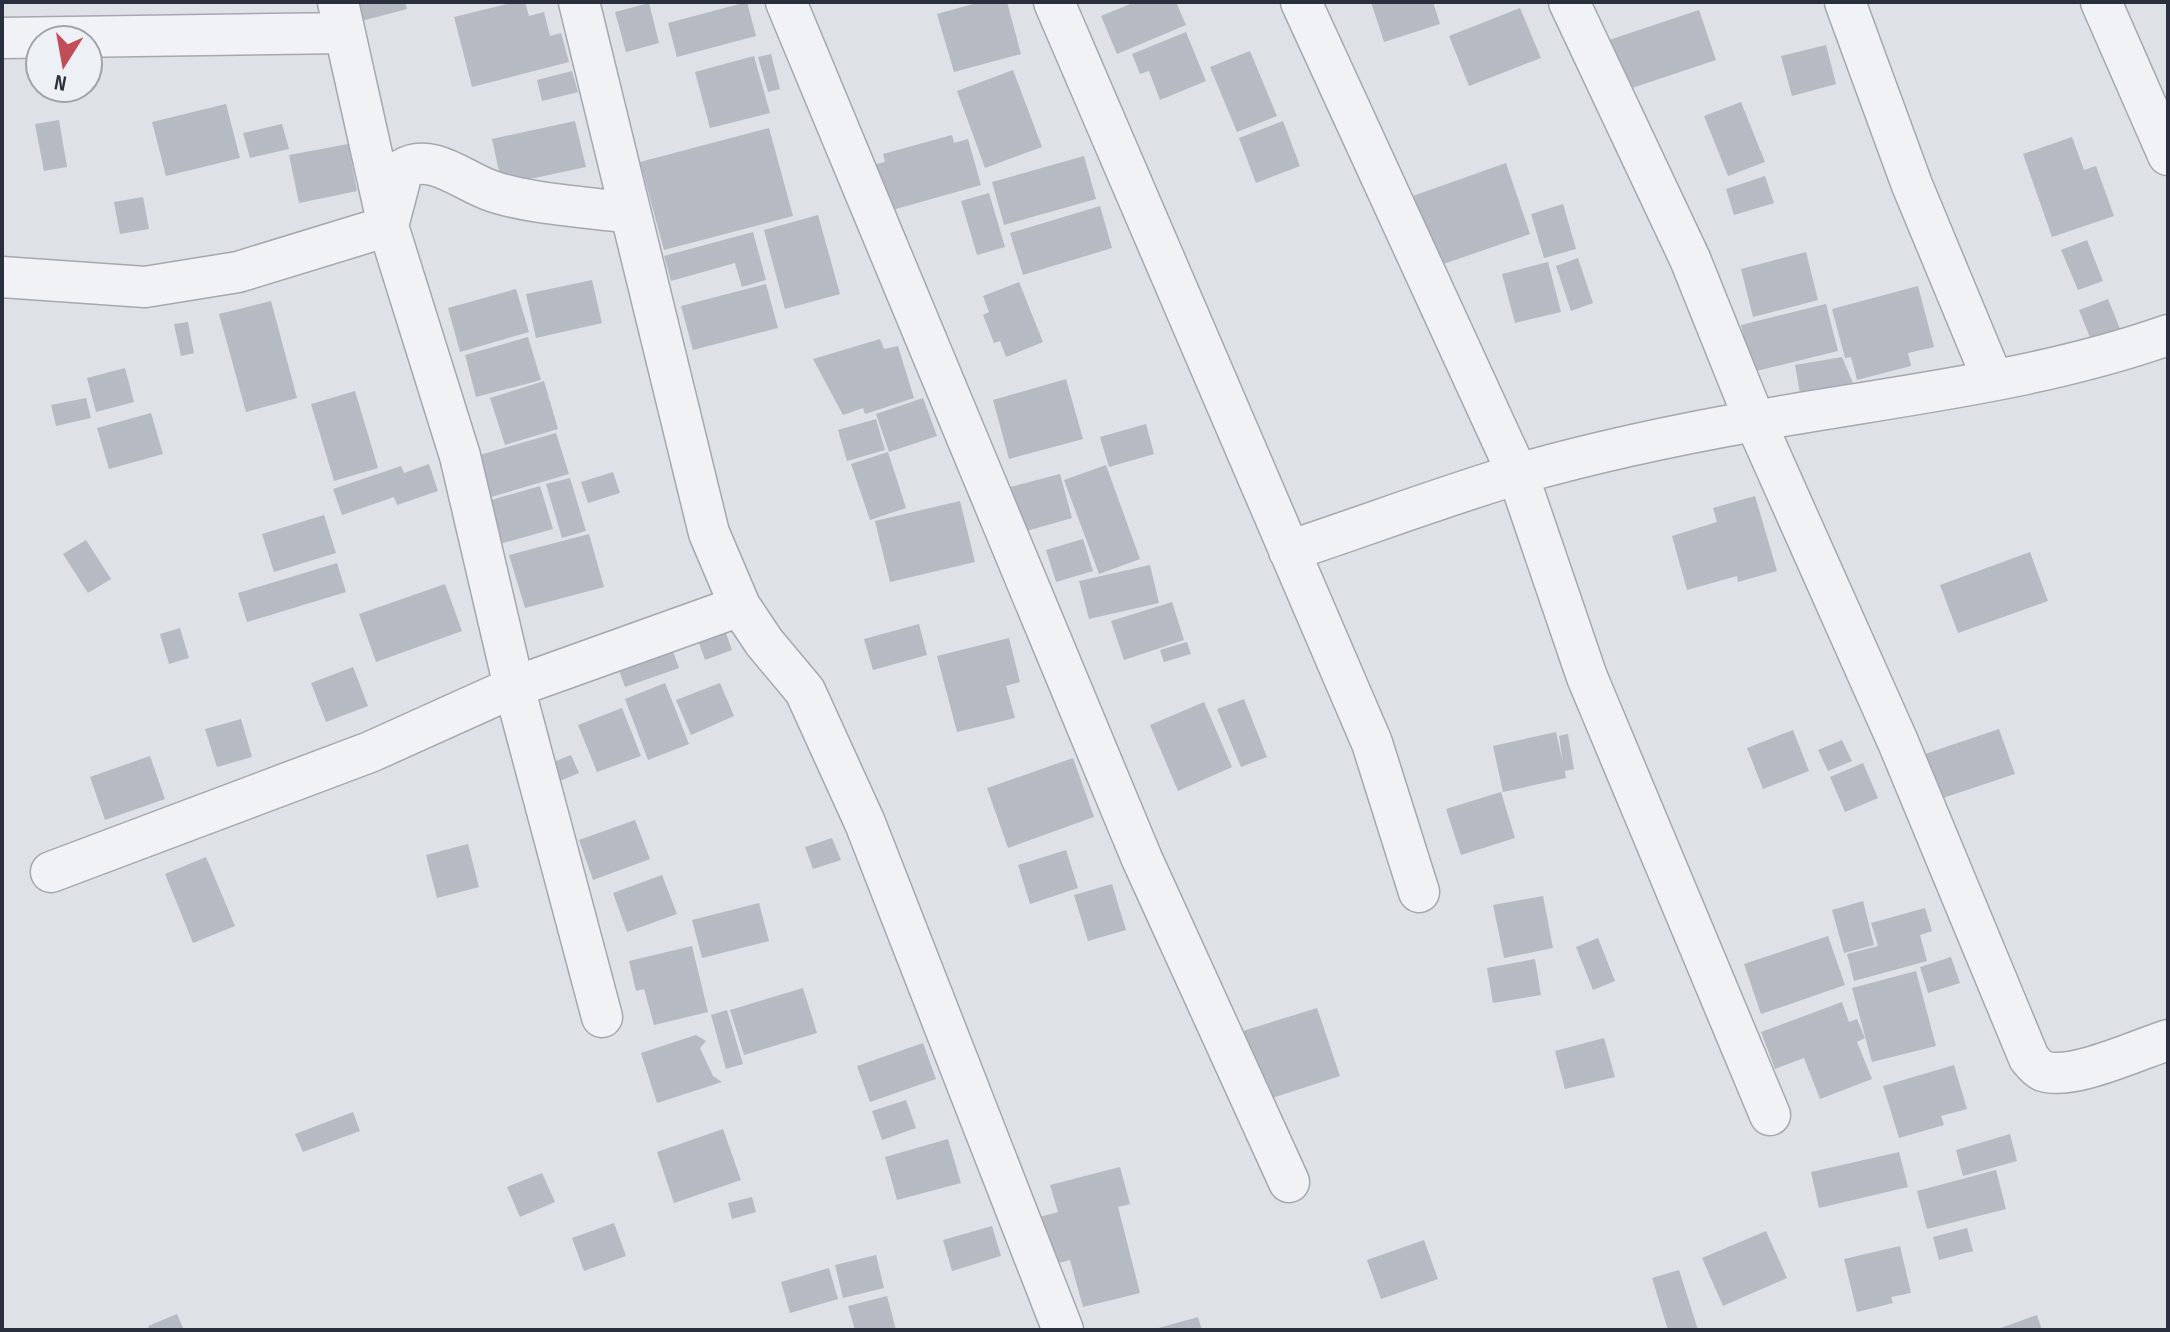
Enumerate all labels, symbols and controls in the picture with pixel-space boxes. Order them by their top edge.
north arrow [24,24,104,104]
text: N [52,68,69,97]

